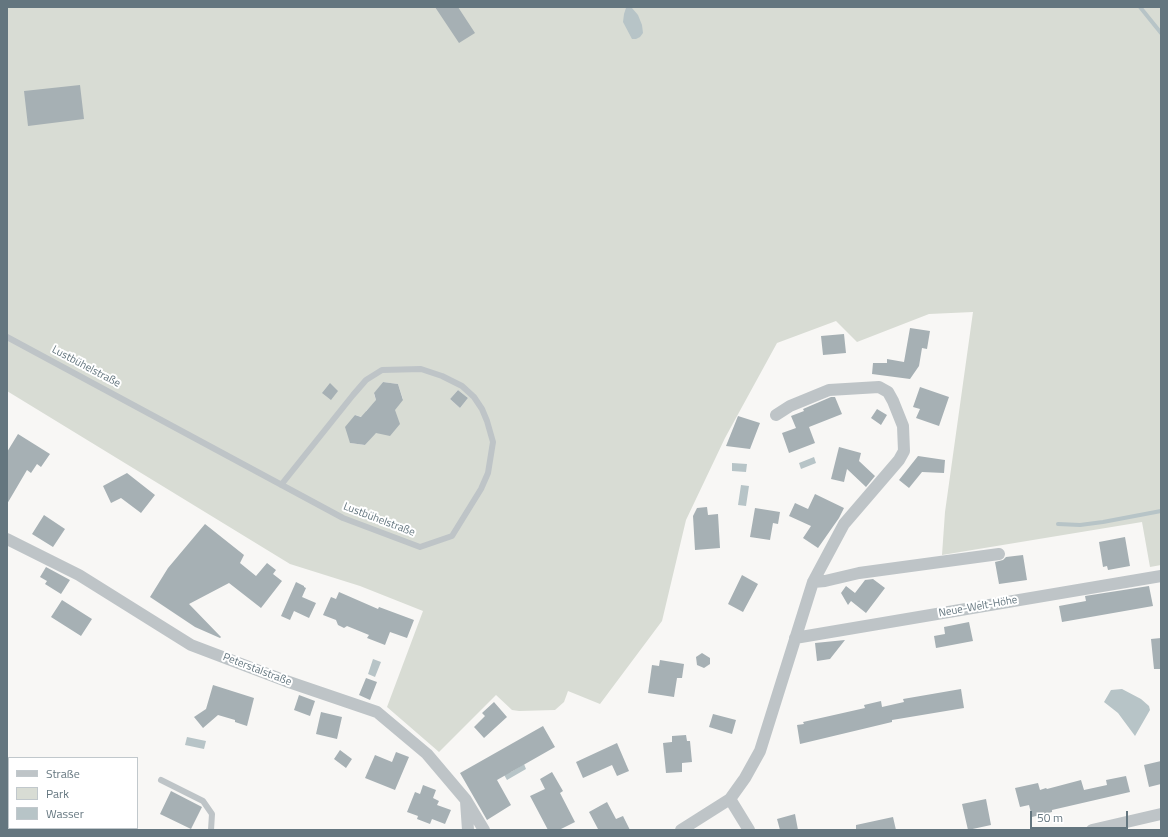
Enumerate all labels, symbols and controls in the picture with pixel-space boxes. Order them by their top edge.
street label: Lustbühelstraße [49,343,123,391]
street label: Lustbühelstraße [341,500,417,540]
street label: Neue-Welt-Höhe [938,594,1018,620]
street label: Peterstalstraße [221,651,293,689]
legend [8,757,138,829]
text: Straße [46,764,80,783]
text: Park [46,784,69,803]
scale bar [1032,803,1130,829]
text: Wasser [46,804,84,823]
text: 50 m [1037,808,1063,827]

